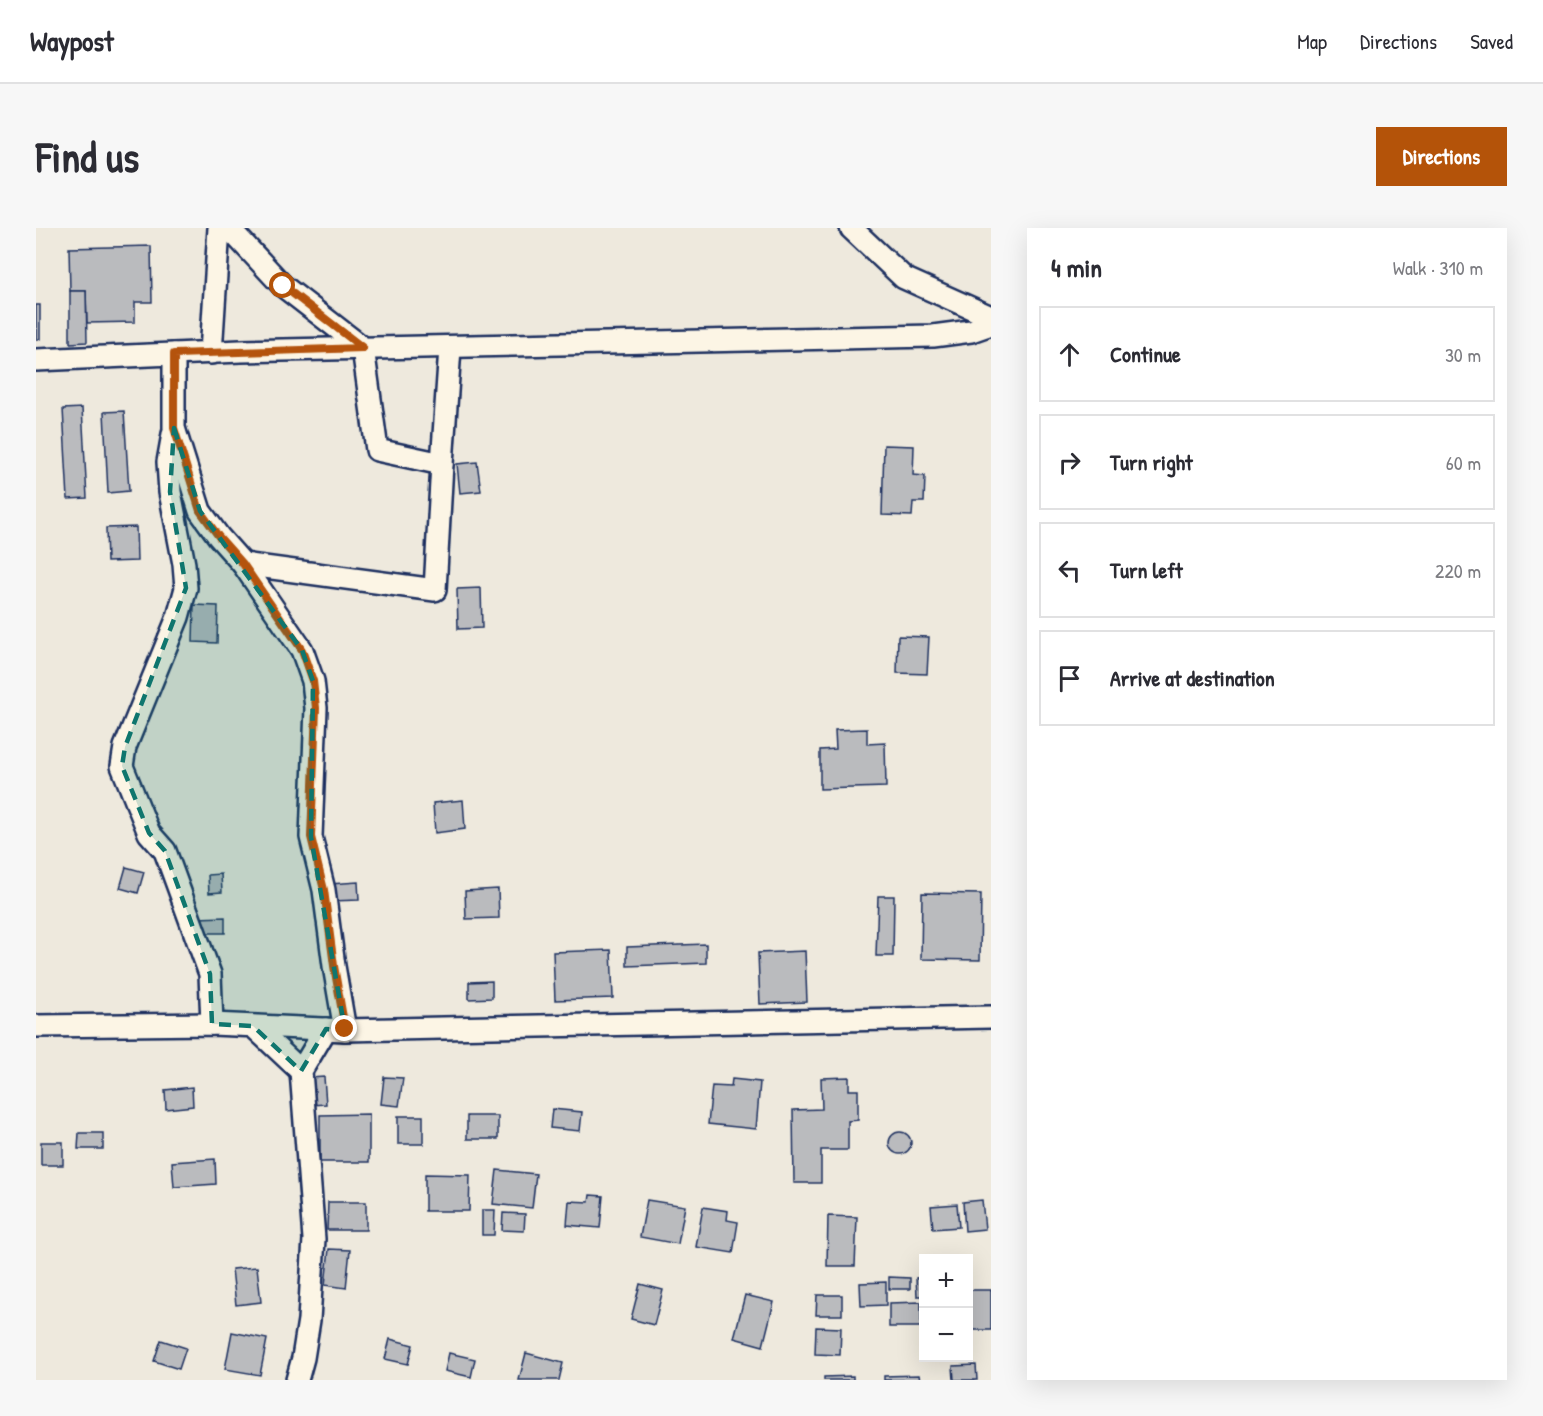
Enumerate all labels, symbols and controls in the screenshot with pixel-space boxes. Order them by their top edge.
text: Waypost [30,22,114,60]
text: Map [1297,27,1327,56]
text: Directions [1360,27,1437,56]
text: Saved [1470,27,1513,56]
button: Directions [1376,127,1507,186]
text: Find us [36,128,139,185]
text: 4 min [1051,250,1102,285]
text: Walk · 310 m [1393,254,1483,281]
route start [269,272,295,298]
icon: ahead [1053,338,1086,371]
text: Continue [1110,339,1181,369]
text: 30 m [1445,341,1481,368]
icon: right [1053,446,1086,479]
text: Turn right [1110,447,1193,477]
text: 60 m [1446,449,1481,476]
icon: left [1053,554,1086,587]
text: Turn left [1110,555,1183,585]
text: 220 m [1435,557,1481,584]
icon: arrive [1053,662,1086,695]
text: Arrive at destination [1110,663,1275,693]
route end [331,1015,357,1041]
map controls [919,1254,973,1362]
button: + [919,1254,973,1308]
button: − [919,1308,973,1362]

